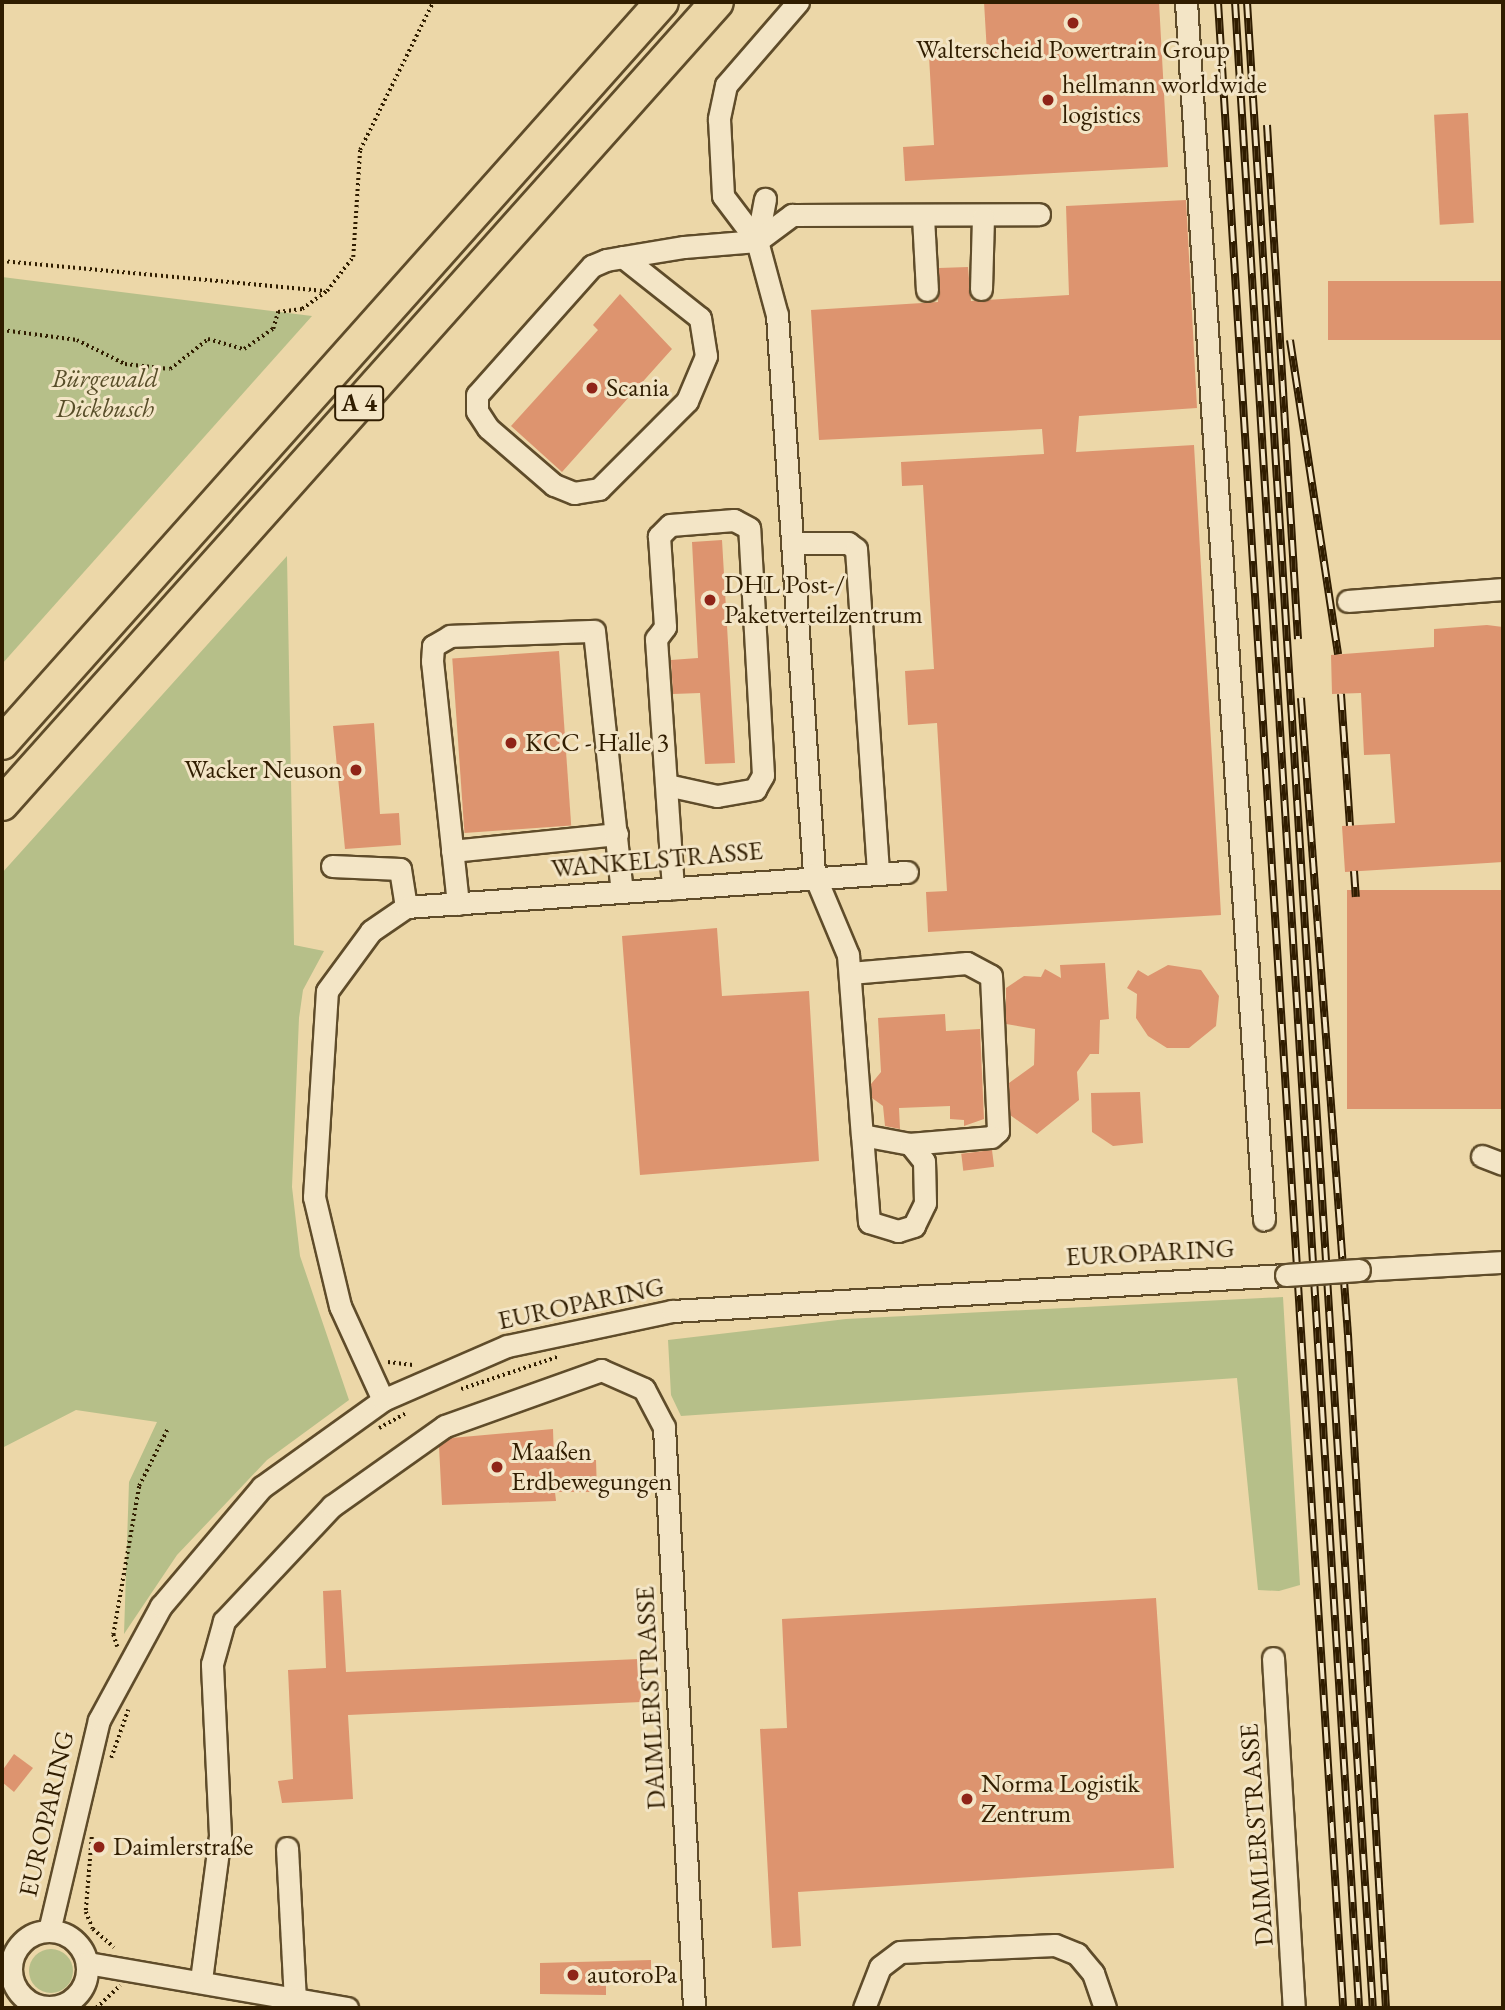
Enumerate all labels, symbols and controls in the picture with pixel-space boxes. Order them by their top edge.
marker: Walterscheid Powertrain Group [1065,15,1081,31]
place label: Walterscheid Powertrain Group [916,34,1230,66]
place label: hellmann worldwide logistics [1062,69,1267,130]
marker: hellmann worldwide logistics [1040,92,1056,108]
park label: Bürgewald Dickbusch [52,363,158,424]
place label: Scania [606,372,669,404]
marker: Scania [584,380,600,396]
road number: A 4 [333,382,385,424]
place label: DHL Post-/ Paketverteilzentrum [724,569,923,630]
marker: DHL Post-/ Paketverteilzentrum [702,592,718,608]
place label: KCC - Halle 3 [525,727,669,759]
marker: KCC - Halle 3 [503,735,519,751]
place label: Wacker Neuson [184,754,342,786]
marker: Wacker Neuson [348,762,364,778]
street label: WANKELSTRASSE [550,835,764,885]
street label: EUROPARING [1065,1233,1235,1273]
street label: EUROPARING [495,1271,667,1337]
place label: Maaßen Erdbewegungen [511,1436,672,1498]
marker: Maaßen Erdbewegungen [489,1459,505,1475]
street label: DAIMLERSTRASSE [630,1586,672,1810]
street label: DAIMLERSTRASSE [1234,1722,1280,1948]
street label: EUROPARING [13,1728,81,1900]
place label: Norma Logistik Zentrum [981,1768,1140,1830]
marker: Norma Logistik Zentrum [959,1791,975,1807]
place label: Daimlerstraße [113,1831,254,1863]
marker: Daimlerstraße [91,1839,107,1855]
place label: autoroPa [587,1959,677,1991]
marker: autoroPa [565,1967,581,1983]

